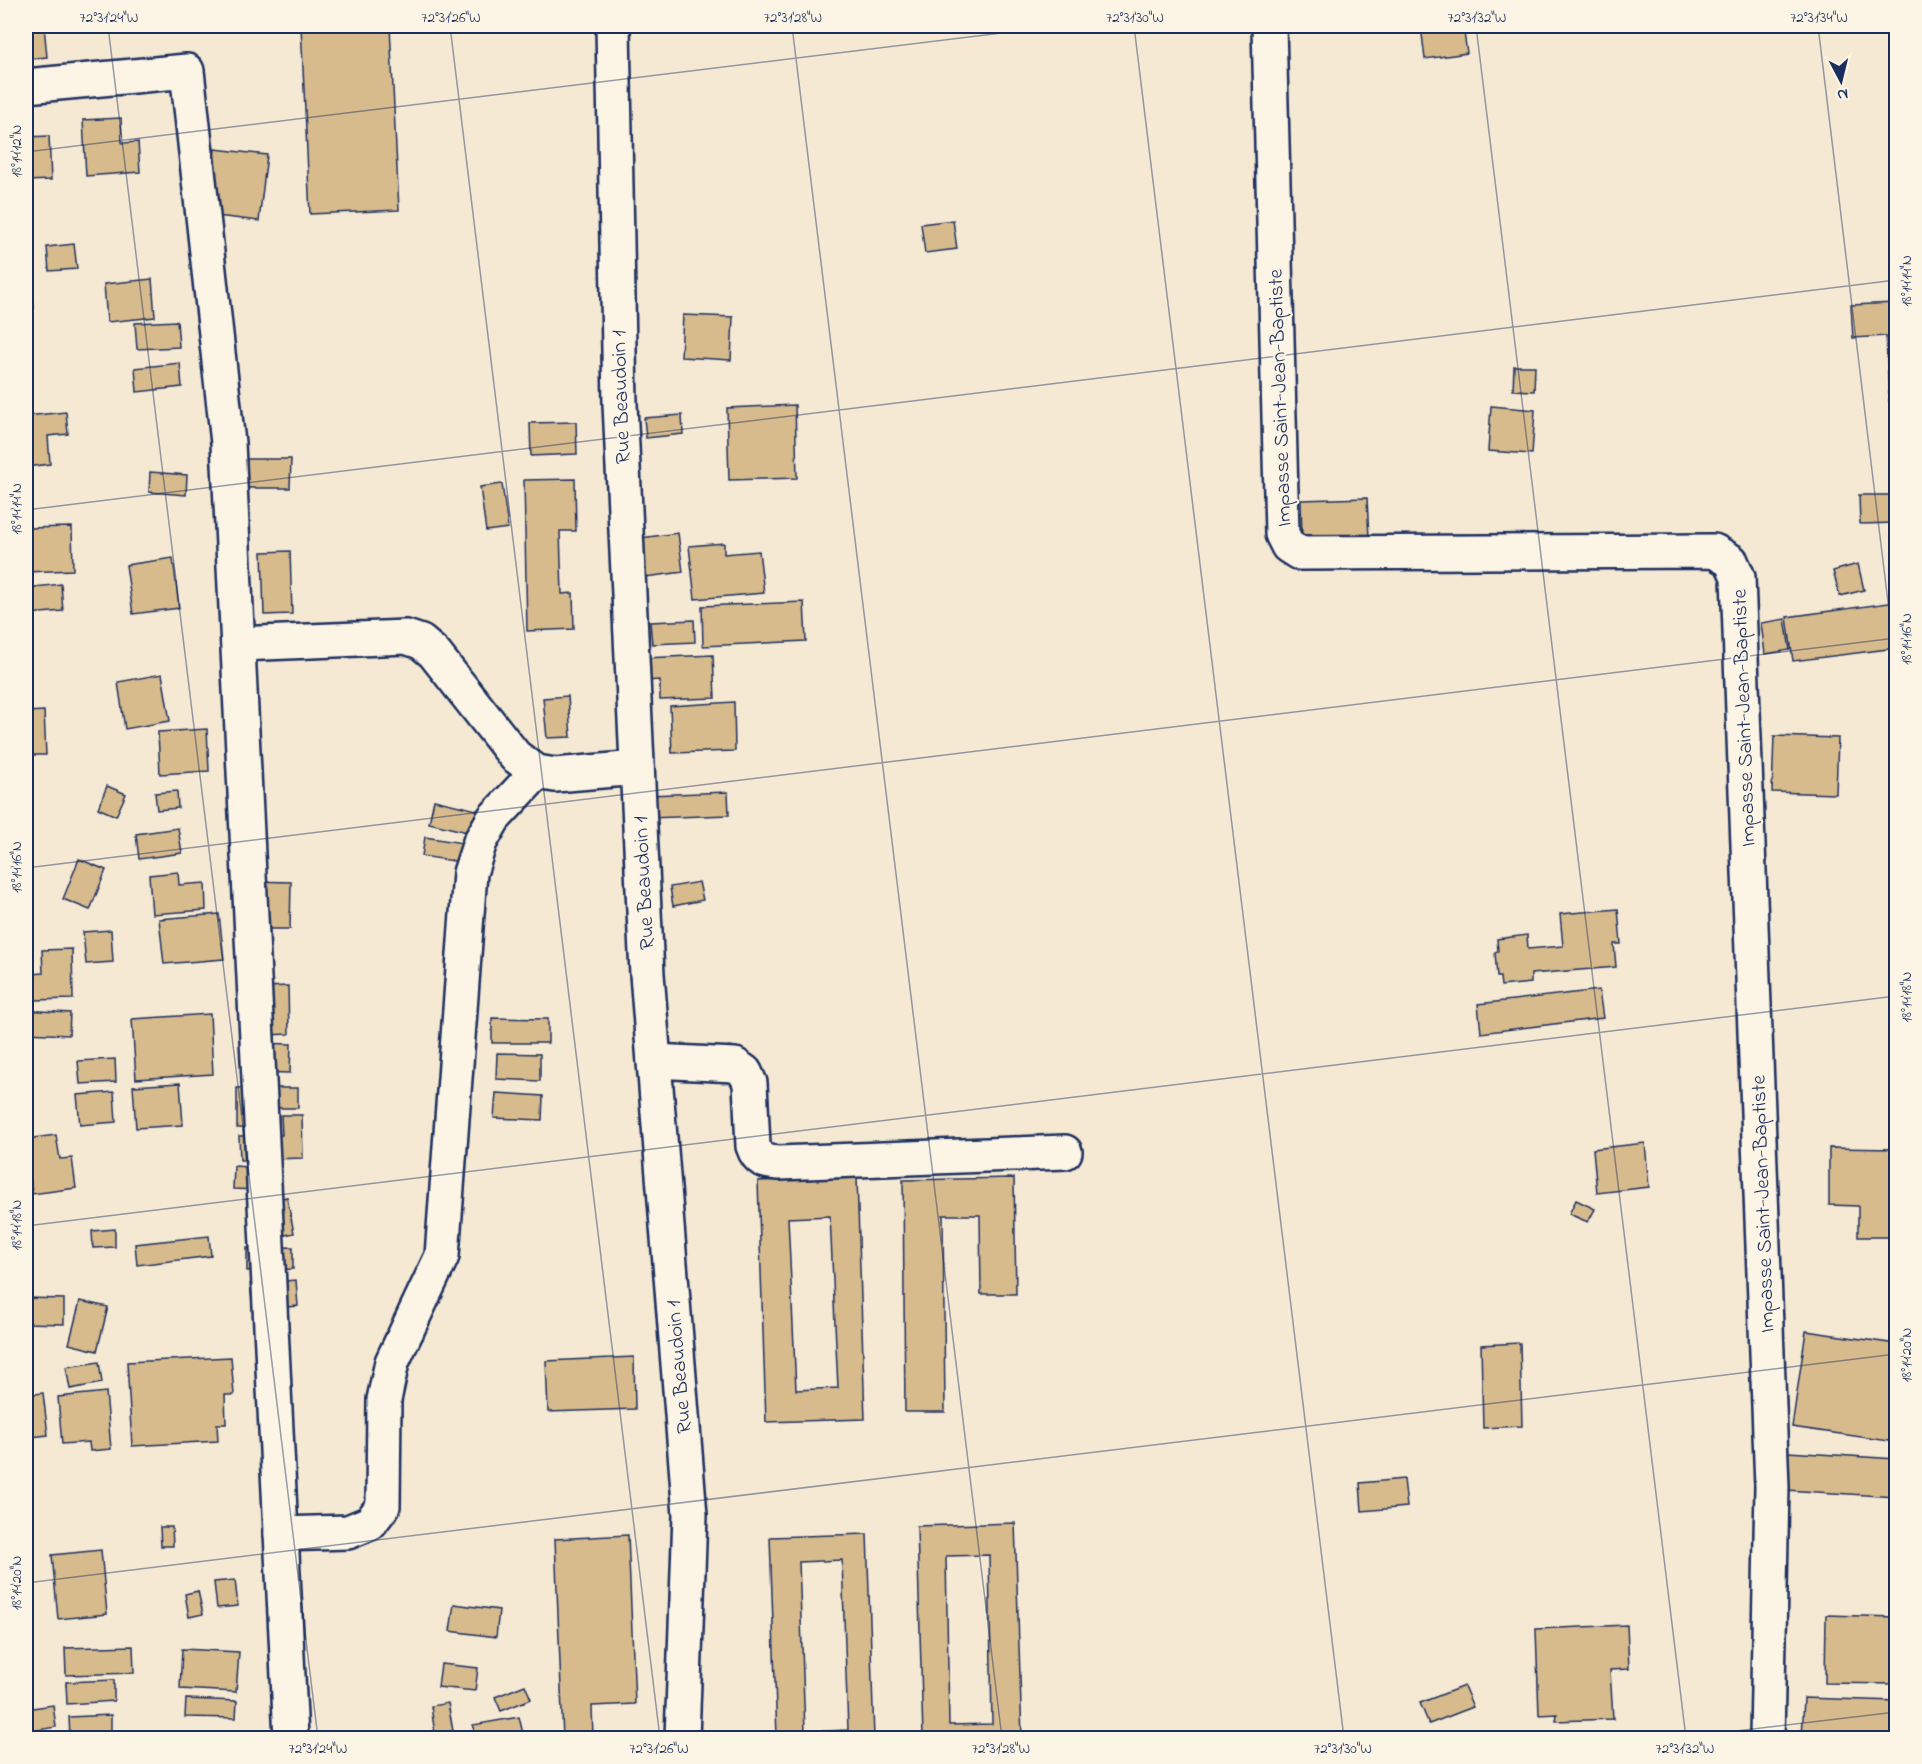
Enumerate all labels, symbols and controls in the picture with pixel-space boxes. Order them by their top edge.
text: 72°31'24"W [80,7,138,29]
text: 72°31'26"W [421,7,481,29]
text: 72°31'28"W [764,7,822,29]
text: 72°31'30"W [1106,7,1164,29]
text: 72°31'32"W [1448,7,1506,29]
text: 72°31'34"W [1790,7,1848,29]
north arrow [1811,51,1871,111]
text: N [1836,81,1849,106]
text: 18°14'12"N [6,125,28,177]
text: 18°14'14"N [1896,255,1918,307]
street label: Impasse Saint-Jean-Baptiste [1261,268,1300,527]
street label: Rue Beaudoin 1 [605,329,639,464]
text: 18°14'14"N [6,483,28,535]
street label: Impasse Saint-Jean-Baptiste [1725,588,1764,847]
text: 18°14'16"N [1896,613,1918,665]
street label: Rue Beaudoin 1 [626,815,663,951]
text: 18°14'16"N [6,841,28,893]
text: 18°14'18"N [1896,972,1918,1022]
street label: Impasse Saint-Jean-Baptiste [1744,1074,1783,1333]
text: 18°14'18"N [6,1200,28,1250]
street label: Rue Beaudoin 1 [659,1299,701,1435]
text: 18°14'20"N [1896,1328,1918,1382]
text: 18°14'20"N [6,1556,28,1610]
text: 72°31'24"W [289,1738,347,1760]
text: 72°31'26"W [629,1738,689,1760]
text: 72°31'28"W [972,1738,1030,1760]
text: 72°31'30"W [1314,1738,1372,1760]
text: 72°31'32"W [1656,1738,1714,1760]

